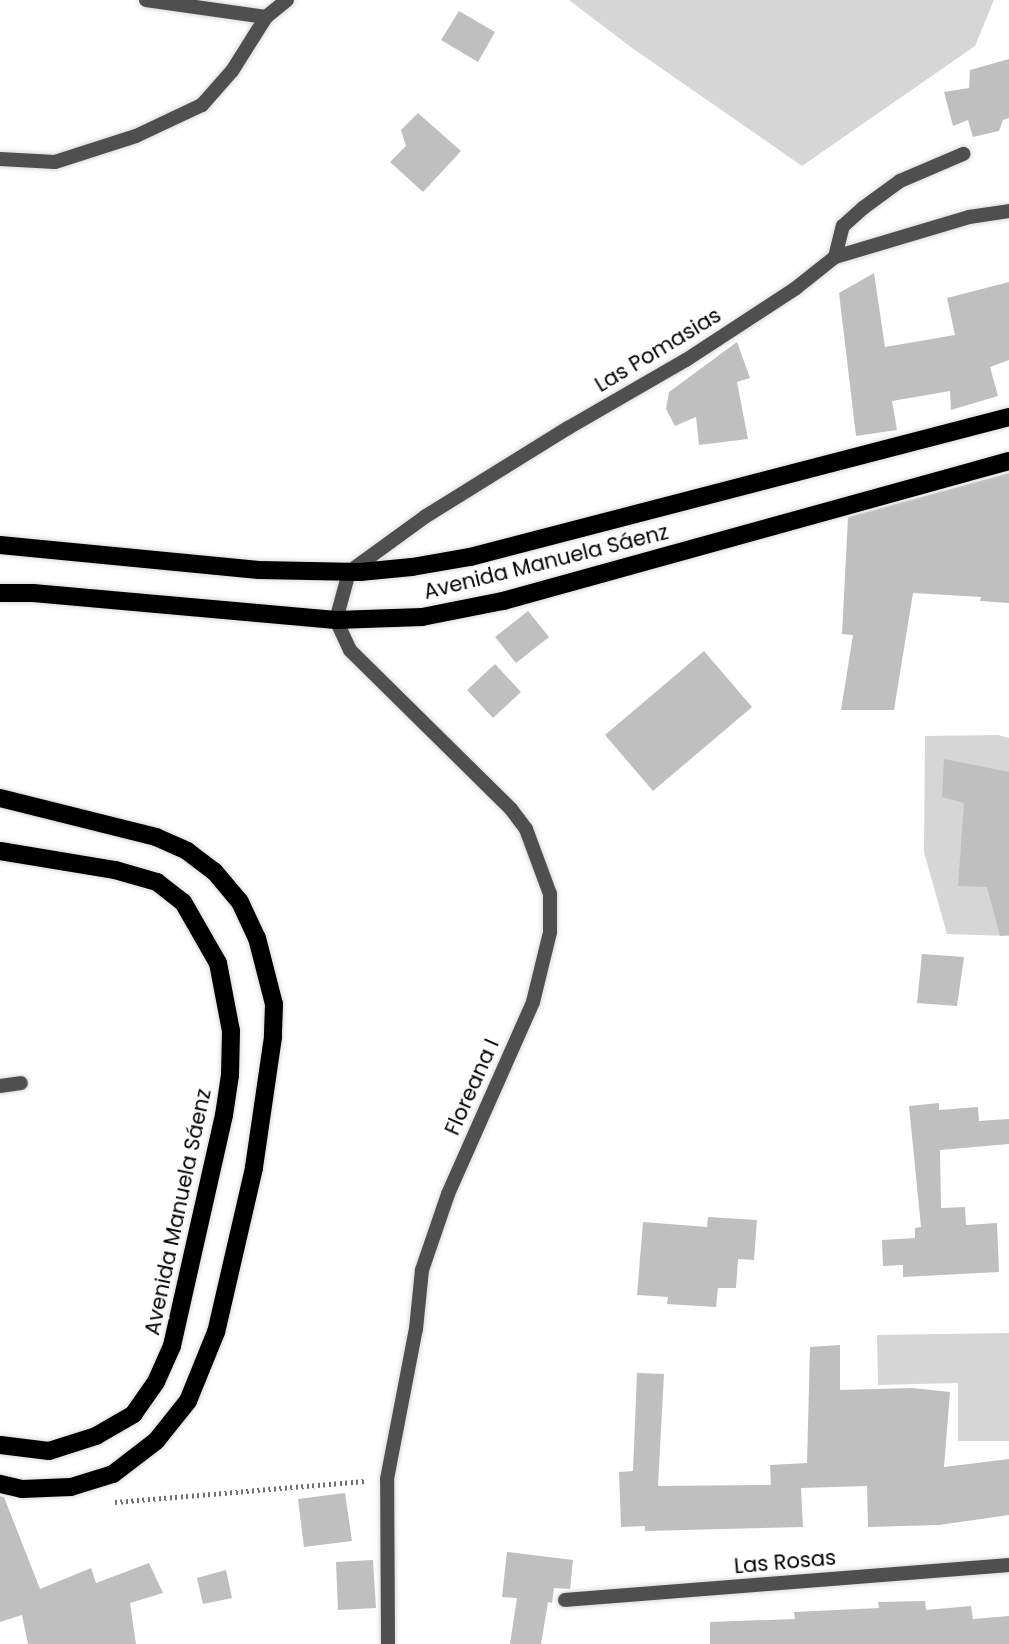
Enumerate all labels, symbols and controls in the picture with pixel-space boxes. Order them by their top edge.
street label: Las Pomasias [590,302,726,398]
street label: Avenida Manuela Sáenz [421,519,671,605]
street label: Floreana I [440,1035,504,1139]
street label: Avenida Manuela Sáenz [140,1087,216,1337]
street label: Las Rosas [733,1545,837,1579]

